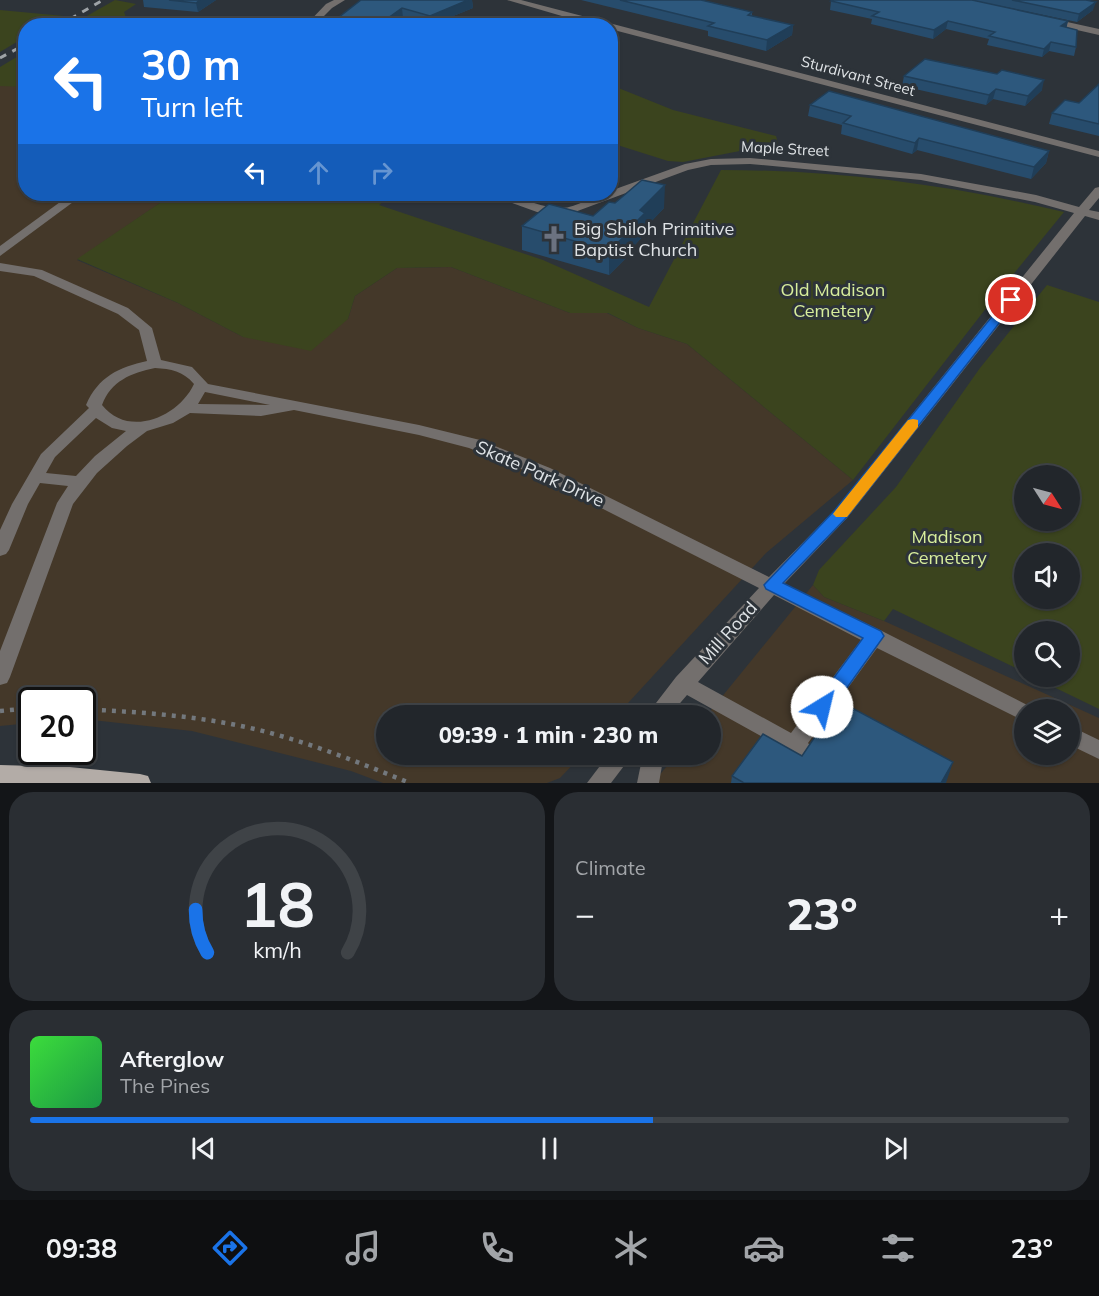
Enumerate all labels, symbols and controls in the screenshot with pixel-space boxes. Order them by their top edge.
text: 30 m [141,38,241,91]
icon: left [42,42,120,120]
street label: Sturdivant Street [799,51,917,100]
text: Turn left [141,90,243,124]
street label: Maple Street [741,137,829,160]
icon: left [239,156,272,189]
icon: ahead [302,156,335,189]
icon: right [365,156,398,189]
place label: Big Shiloh Primitive Baptist Church [574,217,734,261]
church icon: Big Shiloh Primitive Baptist Church [539,224,569,254]
pin [985,274,1036,325]
park label: Old Madison Cemetery [781,278,885,322]
icon: arrive [994,283,1027,316]
street label: Skate Park Drive [473,435,608,512]
north arrow [1014,465,1080,531]
map controls [1014,465,1080,765]
park label: Madison Cemetery [907,525,987,569]
button: sound [1014,543,1080,609]
street label: Mill Road [693,596,762,669]
button: search [1014,621,1080,687]
position arrow [790,675,854,739]
speed limit sign: 20 [18,687,96,765]
button: layers [1014,699,1080,765]
text: 09:39 · 1 min · 230 m [439,721,658,749]
text: Climate [575,855,646,880]
text: 18 [240,864,314,943]
text: 23° [786,885,858,941]
text: − [575,893,595,934]
text: + [1049,893,1069,934]
text: km/h [253,937,301,964]
text: Afterglow [120,1045,224,1073]
text: The Pines [120,1073,210,1098]
icon: previous [187,1132,220,1165]
icon: pause [533,1132,566,1165]
icon: next [879,1132,912,1165]
icon: directions [209,1227,251,1269]
icon: music [342,1227,384,1269]
icon: phone [476,1227,518,1269]
icon: climate [610,1227,652,1269]
icon: car [743,1227,785,1269]
icon: filters [877,1227,919,1269]
text: 09:38 [46,1231,117,1265]
text: 23° [1010,1231,1053,1265]

